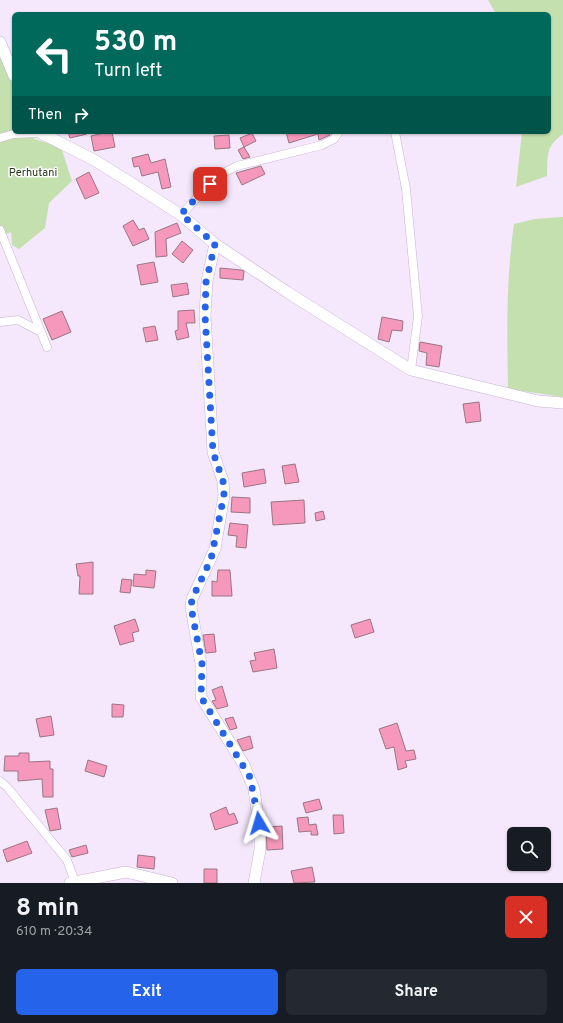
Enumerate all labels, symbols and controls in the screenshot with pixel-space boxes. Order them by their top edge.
text: 530 m [94,25,177,61]
icon: left [28,28,80,80]
text: Turn left [94,60,162,83]
icon: right [70,104,92,126]
text: Then [28,106,62,125]
park label: Perhutani [9,166,57,180]
pin [193,167,227,201]
icon: arrive [199,173,221,195]
position arrow [238,802,280,844]
map controls [507,827,551,871]
button: search [507,827,551,871]
text: 8 min [16,894,79,924]
button: close [505,896,547,938]
text: 610 m · 20:34 [16,924,92,940]
button: Exit [16,969,278,1015]
button: Share [286,969,547,1015]

